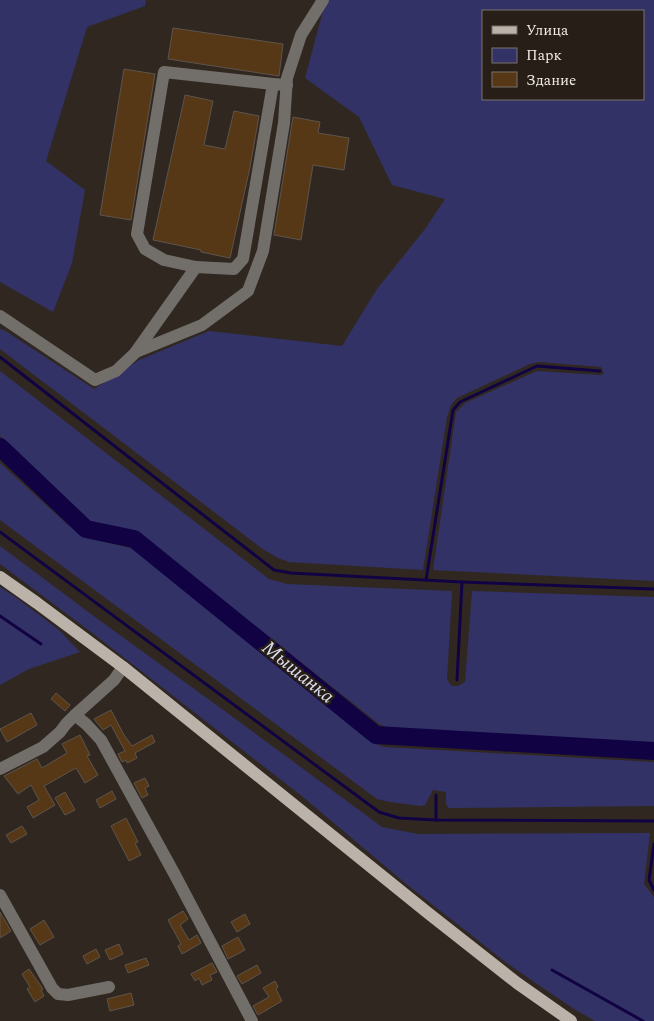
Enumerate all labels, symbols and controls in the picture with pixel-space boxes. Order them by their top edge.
legend [482,10,644,100]
text: Улица [526,19,569,42]
text: Парк [526,44,562,67]
text: Здание [526,69,576,92]
water label: Мышанка [255,633,341,711]

